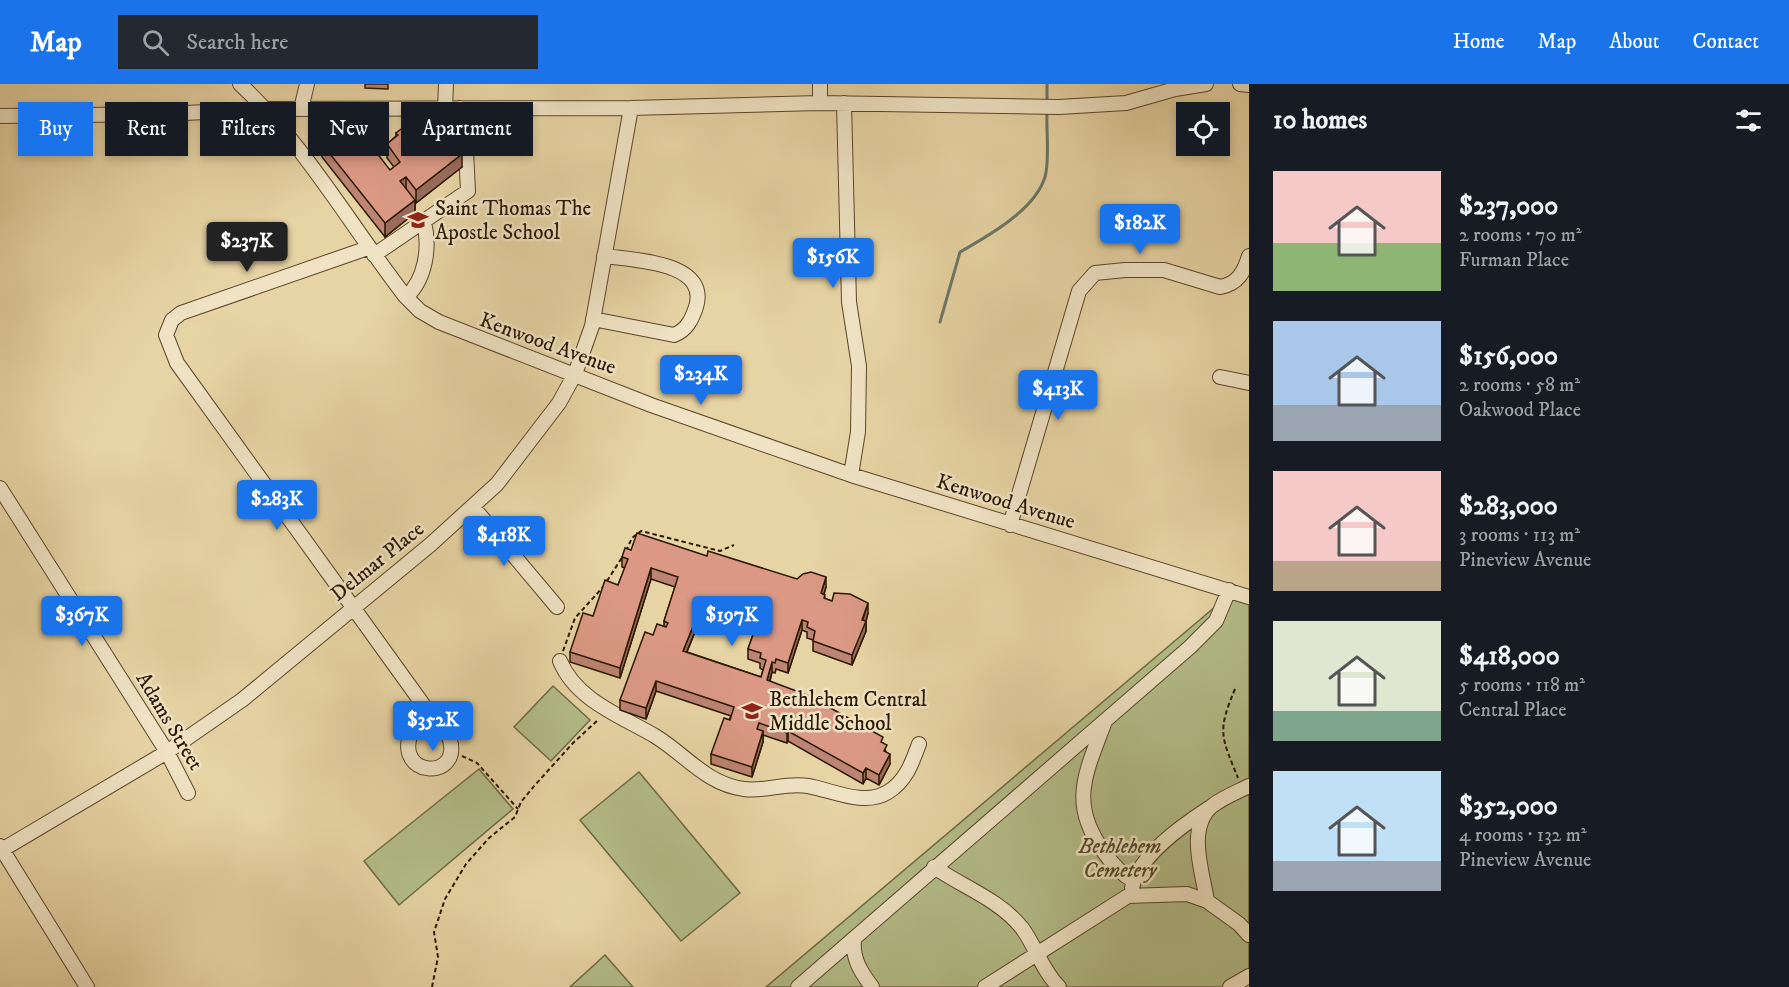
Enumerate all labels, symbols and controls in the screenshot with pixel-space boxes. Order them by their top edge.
search box [118,15,538,69]
text: Map [30,25,82,60]
icon: search [139,26,172,59]
text: Search here [187,29,288,56]
text: Home [1453,29,1505,55]
text: Map [1538,29,1576,55]
text: About [1609,29,1660,55]
text: Contact [1693,29,1759,55]
chip: Buy [18,102,93,156]
chip: Rent [105,102,188,156]
chip: Filters [200,102,296,156]
chip: New [308,102,389,156]
chip: Apartment [401,102,533,156]
map controls [1176,102,1230,156]
button: locate [1176,102,1230,156]
text: 10 homes [1273,104,1367,137]
icon: filters [1732,104,1765,137]
text: $237,000 [1459,190,1558,223]
icon: home [1321,195,1393,267]
place label: Saint Thomas The Apostle School [435,196,592,246]
pin: $182K [1098,204,1182,255]
school or university icon: Saint Thomas The Apostle School [406,208,430,232]
text: $182K [1114,211,1166,236]
pin: $237K [205,222,289,273]
text: 2 rooms · 70 m² [1459,223,1582,248]
text: $237K [221,229,273,254]
pin: $156K [791,238,875,289]
text: $156K [807,245,859,270]
text: Furman Place [1459,248,1569,273]
street label: Kenwood Avenue [476,307,620,381]
text: $156,000 [1459,340,1558,373]
icon: home [1321,345,1393,417]
pin: $234K [659,355,743,406]
text: $234K [674,362,728,387]
pin: $413K [1016,370,1100,421]
text: 2 rooms · 58 m² [1459,373,1580,398]
text: $413K [1032,377,1084,402]
text: Oakwood Place [1459,398,1581,423]
street label: Kenwood Avenue [933,469,1078,535]
pin: $283K [235,480,319,531]
text: $283K [251,487,303,512]
text: $283,000 [1459,490,1558,523]
icon: home [1321,495,1393,567]
street label: Delmar Place [326,516,430,607]
pin: $418K [462,516,546,567]
text: $418K [477,523,531,548]
text: 3 rooms · 113 m² [1459,523,1580,548]
text: Pineview Avenue [1459,548,1591,573]
pin: $367K [40,596,124,647]
pin: $197K [690,596,774,647]
text: $367K [55,603,109,628]
text: $197K [706,603,758,628]
text: $418,000 [1459,640,1560,673]
icon: home [1321,645,1393,717]
street label: Adams Street [130,668,209,775]
text: 5 rooms · 118 m² [1459,673,1585,698]
place label: Bethlehem Central Middle School [769,687,928,737]
text: Central Place [1459,698,1566,723]
school or university icon: Bethlehem Central Middle School [740,699,764,723]
pin: $352K [391,701,475,752]
text: $352K [407,708,459,733]
text: $352,000 [1459,790,1558,823]
icon: home [1321,795,1393,867]
text: 4 rooms · 132 m² [1459,823,1587,848]
park label: Bethlehem Cemetery [1078,834,1161,884]
text: Pineview Avenue [1459,848,1591,873]

